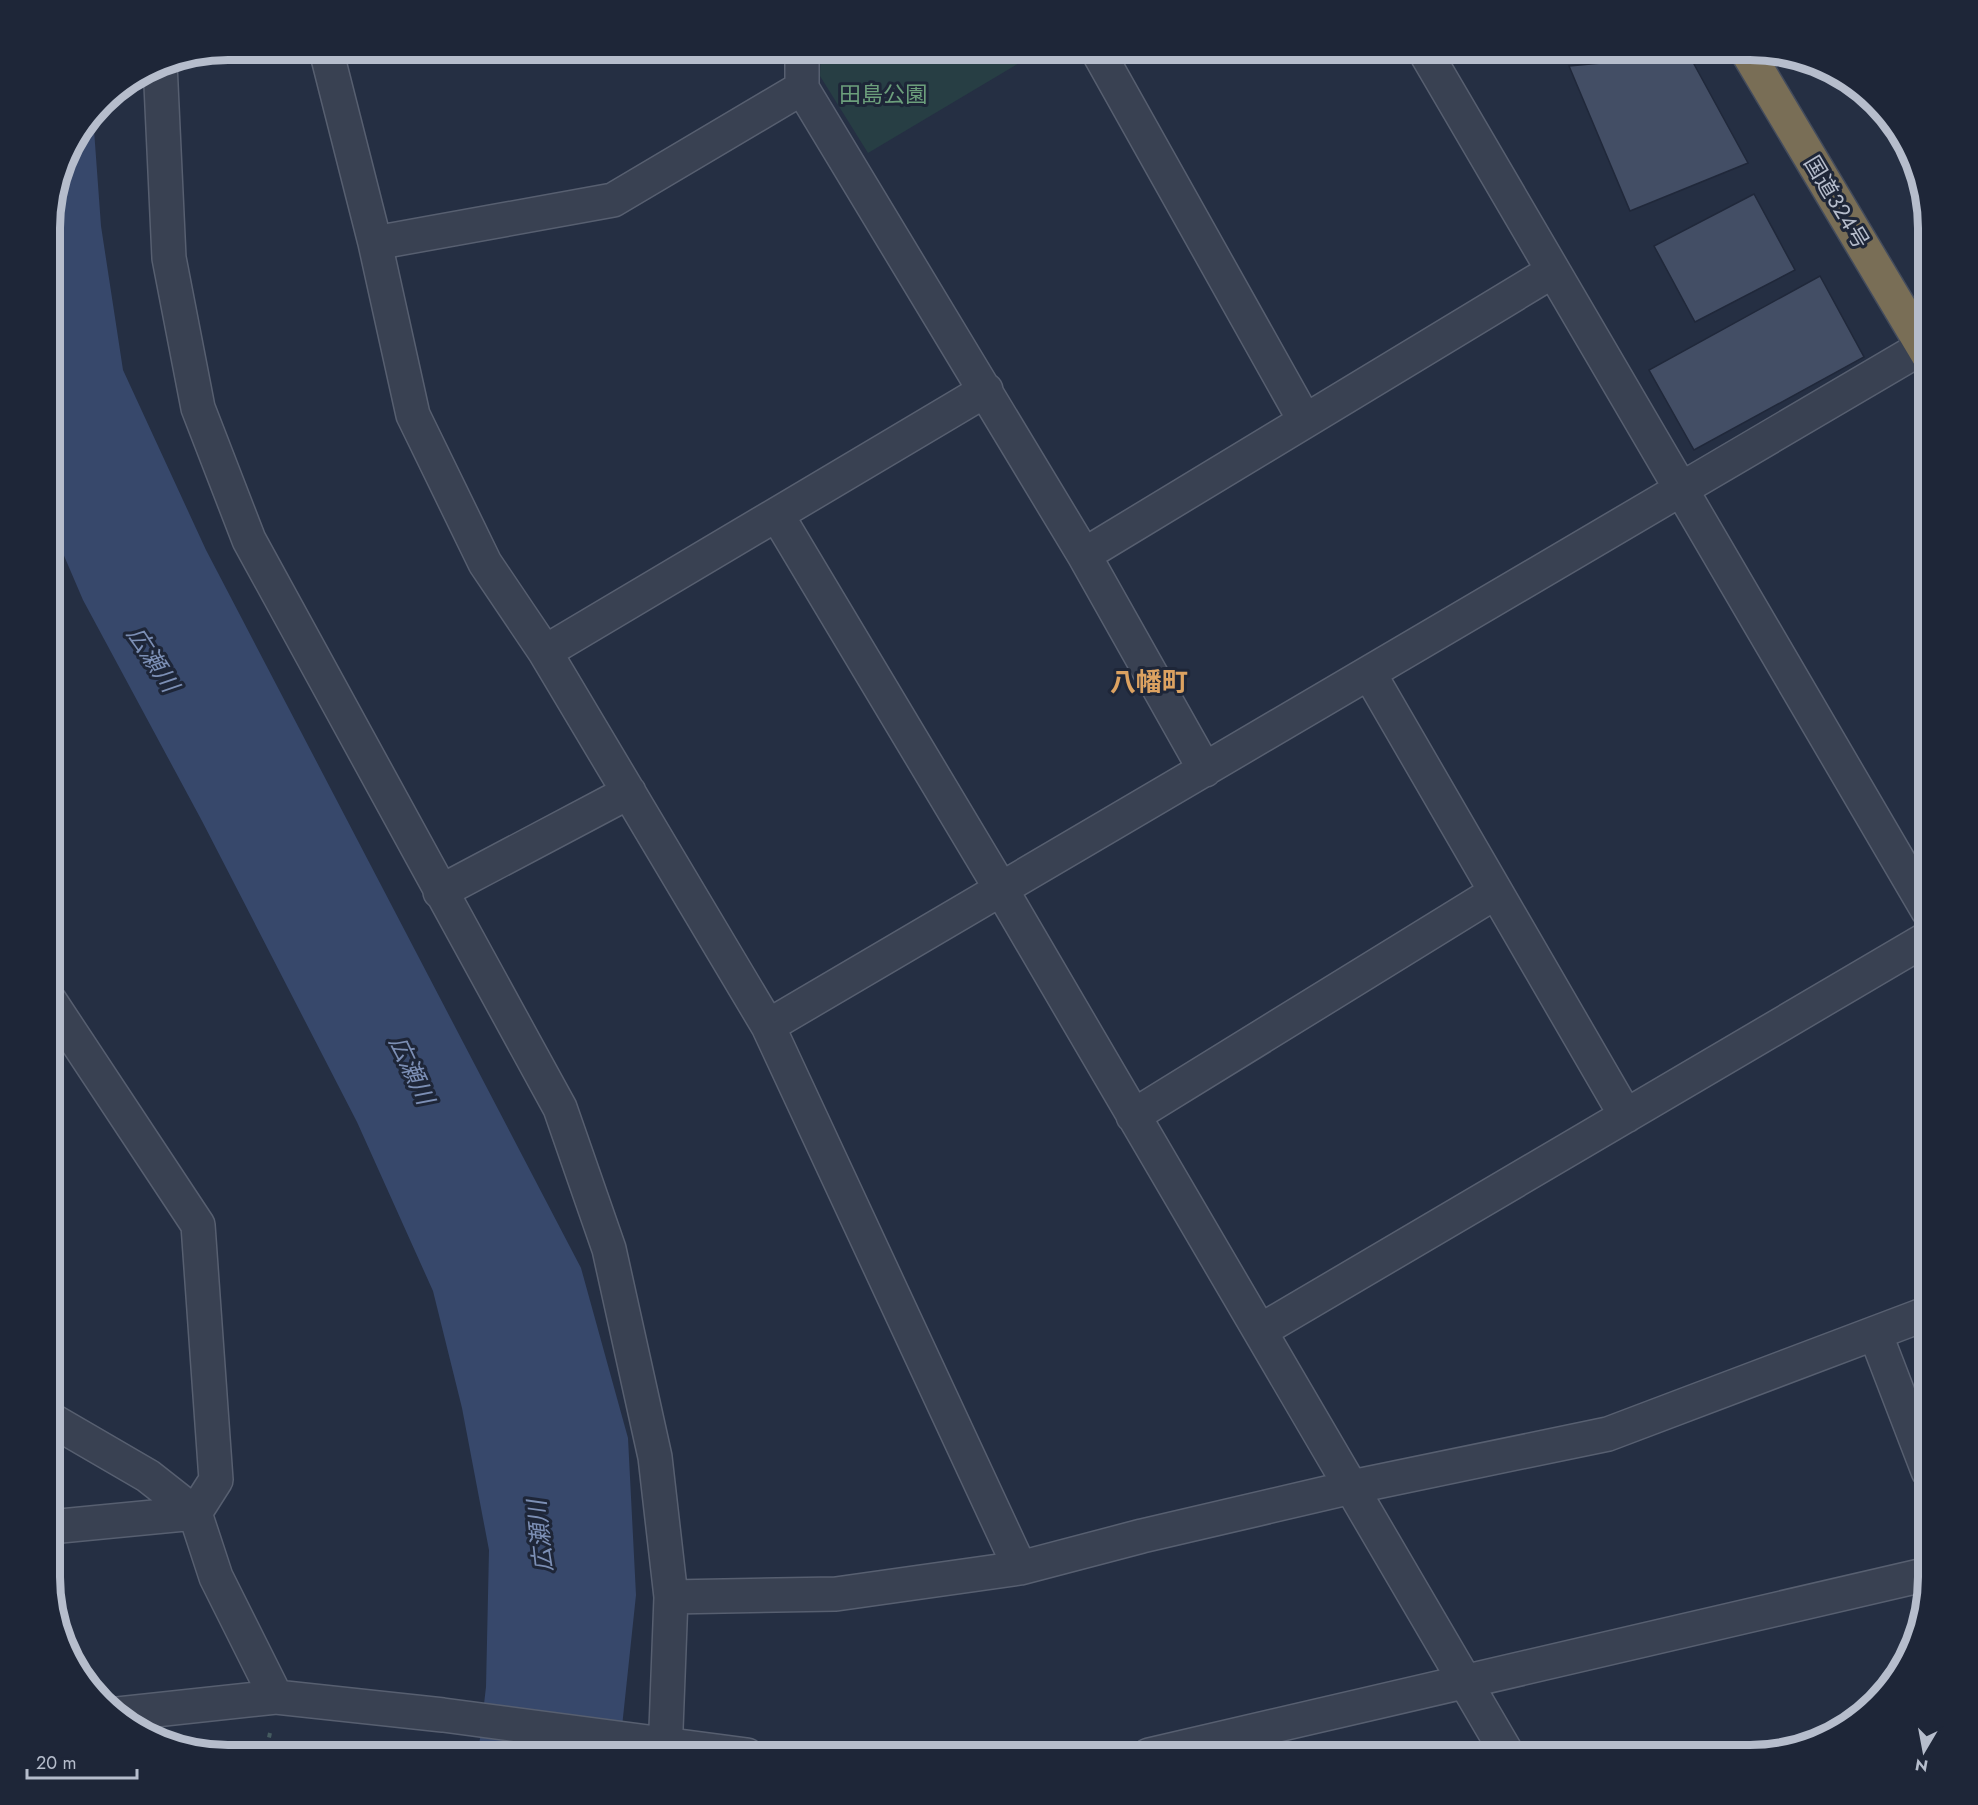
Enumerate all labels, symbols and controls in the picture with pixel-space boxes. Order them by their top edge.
park label: 田島公園 [839,78,927,110]
street label: 国道324号 [1797,149,1877,255]
water label: 広瀬川 [119,619,189,701]
district label: 八幡町 [1110,663,1188,701]
water label: 広瀬川 [381,1030,444,1113]
water label: 広瀬川 [519,1495,561,1574]
north arrow [1894,1721,1954,1781]
scale bar [27,1742,136,1780]
text: 20 m [36,1750,76,1776]
text: N [1913,1753,1930,1778]

